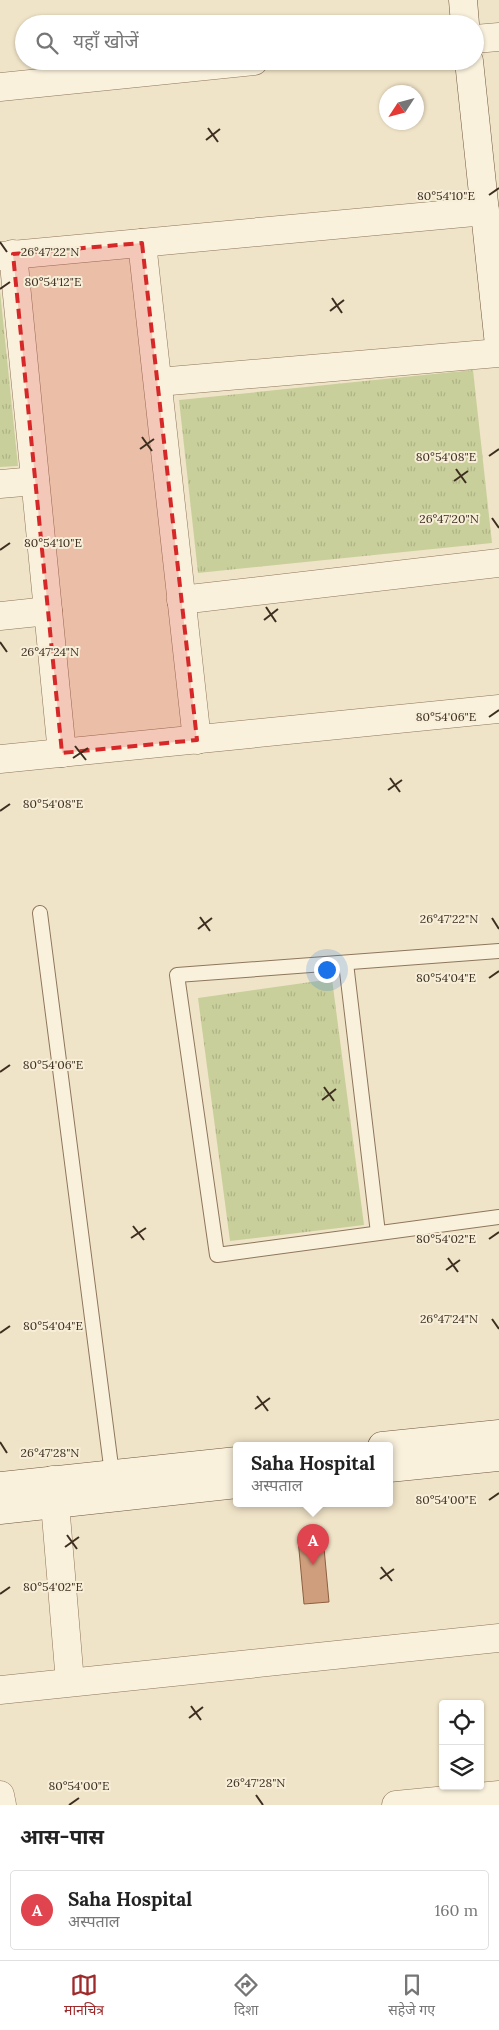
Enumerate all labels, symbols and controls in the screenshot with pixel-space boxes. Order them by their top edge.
search box [15,15,484,70]
icon: search [33,29,61,57]
text: यहाँ खोजें [73,29,139,53]
north arrow [379,85,424,130]
text: 80°54'10"E [417,188,475,203]
text: 26°47'22"N [21,244,79,259]
text: 80°54'12"E [25,274,81,289]
text: 80°54'08"E [416,449,476,464]
text: 26°47'20"N [419,511,479,526]
text: 80°54'10"E [24,535,82,550]
text: 26°47'24"N [21,644,79,659]
text: 80°54'06"E [416,709,476,724]
text: 80°54'08"E [23,796,83,811]
text: 26°47'22"N [420,911,478,926]
your location [314,957,340,983]
text: 80°54'04"E [416,970,476,985]
text: 80°54'06"E [23,1057,83,1072]
text: 80°54'02"E [416,1231,476,1246]
text: 26°47'24"N [420,1311,478,1326]
text: 80°54'04"E [23,1318,83,1333]
popup [233,1442,393,1507]
text: 26°47'28"N [21,1445,79,1460]
text: Saha Hospital [251,1451,375,1475]
text: अस्पताल [251,1475,303,1495]
text: 80°54'00"E [416,1492,476,1507]
pin: A [297,1524,329,1565]
text: 80°54'02"E [23,1579,83,1594]
map controls [439,1700,484,1790]
button: locate [439,1700,484,1745]
button: layers [439,1745,484,1790]
text: 26°47'28"N [227,1775,285,1790]
text: 80°54'00"E [49,1778,109,1793]
text: आस-पास [20,1823,104,1850]
text: Saha Hospital [68,1887,192,1911]
text: A [32,1900,42,1920]
text: 160 m [434,1900,478,1920]
text: अस्पताल [68,1911,120,1931]
tab: मानचित्र [64,1971,104,2021]
tab: दिशा [232,1971,260,2021]
tab: सहेजे गए [388,1971,435,2021]

